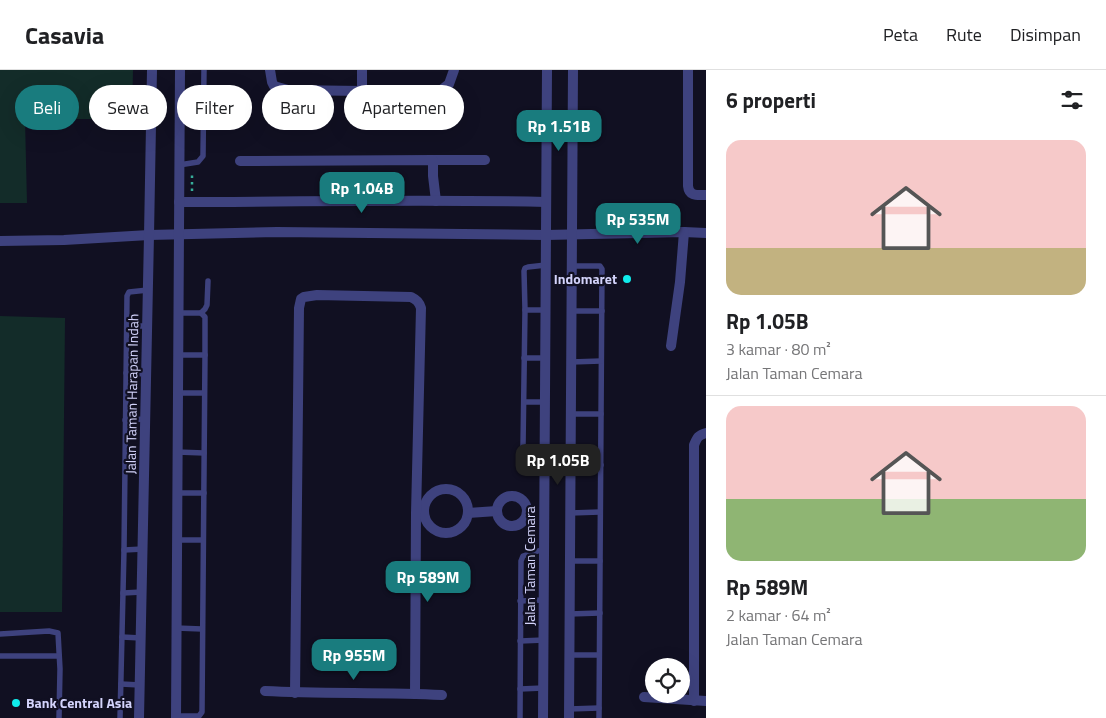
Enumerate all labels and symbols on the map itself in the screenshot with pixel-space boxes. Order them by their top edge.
pin: Rp 1.51B [507,109,611,152]
pin: Rp 1.04B [310,172,414,214]
pin: Rp 535M [592,202,684,245]
place label: Indomaret [554,268,617,289]
marker: Indomaret [621,273,633,285]
street label: Jalan Taman Harapan Indah [120,314,143,474]
pin: Rp 1.05B [506,444,610,486]
street label: Jalan Taman Cemara [519,506,540,626]
pin: Rp 589M [382,560,474,603]
pin: Rp 955M [308,638,400,681]
place label: Bank Central Asia [26,692,132,713]
marker: Bank Central Asia [10,697,22,709]

